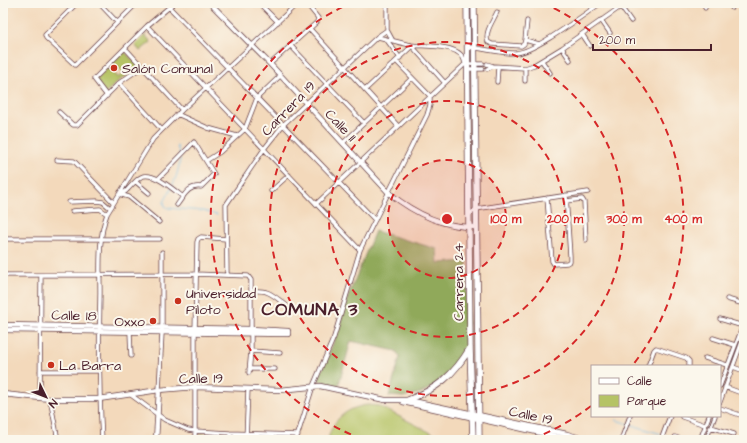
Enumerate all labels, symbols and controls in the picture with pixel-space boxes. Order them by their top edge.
scale bar [593,26,711,52]
text: 200 m [599,32,636,49]
place label: Salón Comunal [122,59,213,79]
marker: Salón Comunal [109,63,119,73]
street label: Carrera 19 [257,76,320,141]
street label: Calle 11 [320,105,361,147]
text: 100 m [491,211,522,228]
text: 200 m [546,211,584,228]
text: 300 m [605,211,642,228]
text: 400 m [664,211,702,228]
centre of rings [440,212,454,226]
street label: Carrera 24 [449,243,469,321]
place label: Universidad Piloto [186,284,256,320]
marker: Universidad Piloto [173,296,183,306]
district label: COMUNA 3 [262,297,358,322]
street label: Calle 18 [51,306,97,326]
place label: Oxxo [115,312,145,332]
marker: Oxxo [148,316,158,326]
place label: La Barra [59,356,121,376]
marker: La Barra [46,360,56,370]
legend [591,365,721,417]
street label: Calle 19 [179,369,223,389]
text: Calle [627,373,652,390]
north arrow [26,377,66,417]
text: Parque [627,393,667,410]
text: N [45,396,61,411]
street label: Calle 19 [507,402,555,430]

